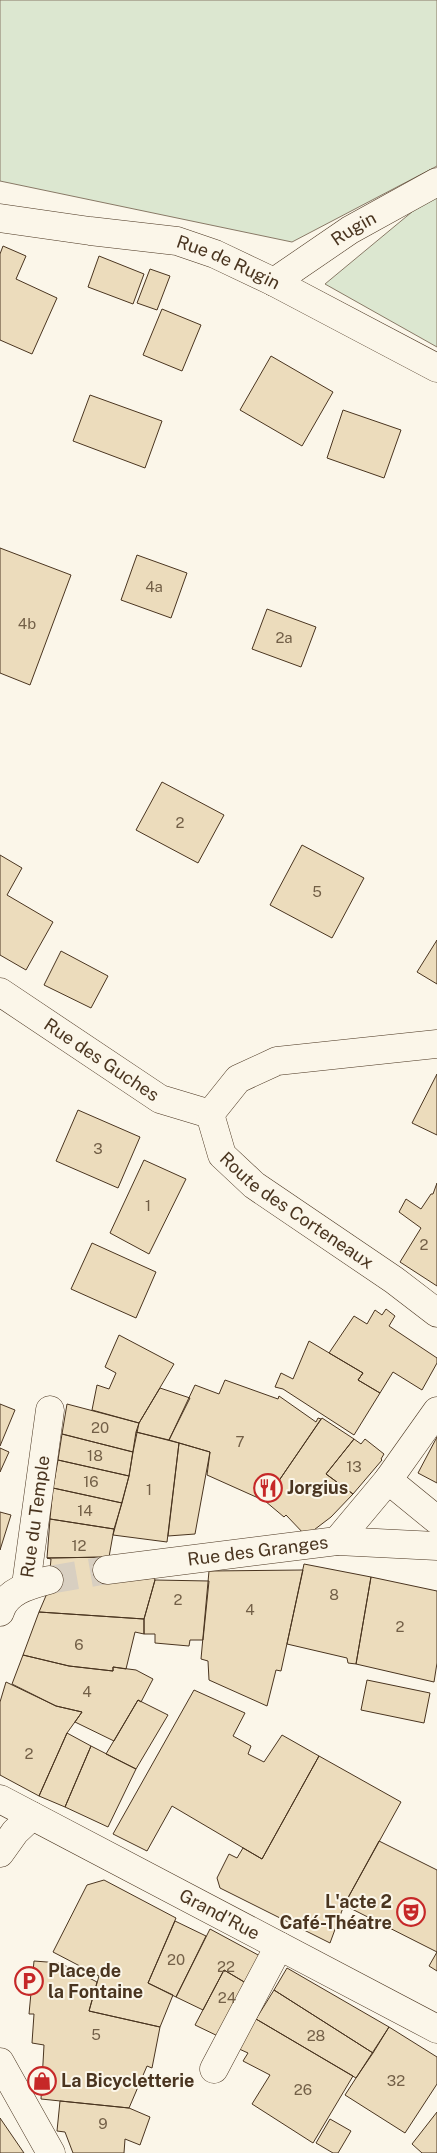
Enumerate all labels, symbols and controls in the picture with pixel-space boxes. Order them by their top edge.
street label: Rugin [327,207,380,250]
street label: Rue de Rugin [174,231,284,293]
house number: 4a [145,578,163,595]
house number: 4b [18,615,36,632]
house number: 2a [275,629,293,646]
house number: 2 [176,814,185,831]
house number: 5 [312,883,322,900]
street label: Rue des Guches [40,1013,163,1105]
house number: 3 [93,1140,103,1157]
street label: Route des Corteneaux [216,1147,378,1273]
house number: 1 [145,1197,151,1214]
house number: 2 [420,1236,429,1253]
house number: 20 [91,1419,109,1436]
house number: 7 [235,1433,245,1450]
house number: 18 [87,1447,103,1464]
street label: Rue du Temple [16,1454,54,1579]
house number: 13 [346,1458,362,1475]
house number: 16 [83,1473,99,1490]
restaurant icon: Jorgius [253,1473,283,1503]
place label: Jorgius [287,1477,348,1498]
house number: 1 [146,1481,152,1498]
house number: 14 [77,1502,93,1519]
street label: Rue des Granges [186,1531,329,1570]
house number: 12 [71,1537,87,1554]
house number: 8 [329,1586,339,1603]
house number: 2 [174,1591,183,1608]
house number: 4 [245,1601,255,1618]
house number: 2 [396,1618,405,1635]
house number: 6 [74,1636,84,1653]
house number: 4 [82,1683,92,1700]
house number: 2 [25,1745,34,1762]
street label: Grand'Rue [176,1884,264,1944]
place label: L'acte 2 Café-Théatre [280,1891,392,1933]
theatre icon: L'acte 2 Café-Théatre [396,1897,426,1927]
house number: 20 [167,1951,185,1968]
house number: 22 [217,1958,235,1975]
place label: Place de la Fontaine [48,1960,143,2002]
parking icon: Place de la Fontaine [14,1966,44,1996]
house number: 24 [218,1989,236,2006]
house number: 5 [91,2026,101,2043]
house number: 28 [307,2027,325,2044]
shop icon: La Bicycletterie [27,2066,57,2096]
place label: La Bicycletterie [61,2070,194,2091]
house number: 32 [387,2072,405,2089]
house number: 26 [294,2081,312,2098]
house number: 9 [98,2115,108,2132]

